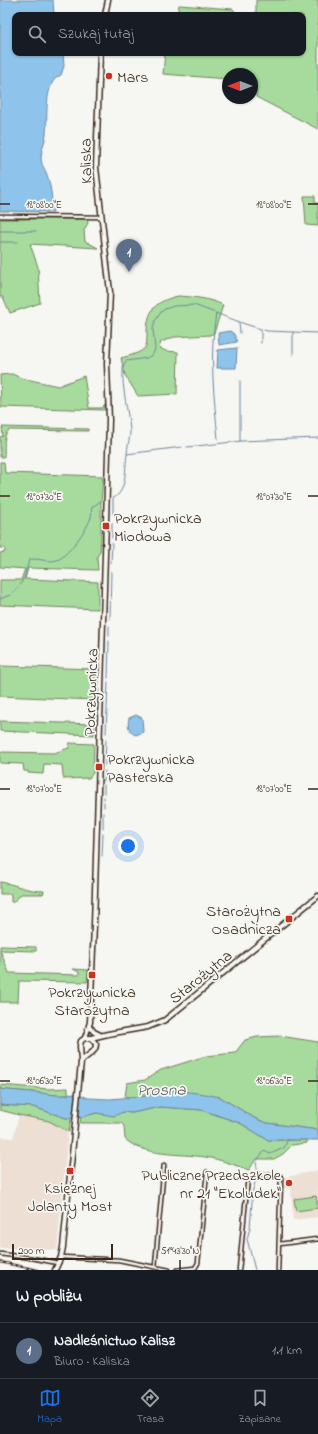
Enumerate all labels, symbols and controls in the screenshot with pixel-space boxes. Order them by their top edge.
search box [12,12,306,56]
icon: search [26,23,48,45]
text: Szukaj tutaj [58,23,134,45]
place label: Mars [117,66,148,90]
north arrow [222,68,258,104]
marker: Mars [104,71,114,81]
street label: Kaliska [75,138,99,184]
text: 18°08'00"E [26,198,62,213]
text: 18°08'00"E [256,198,292,213]
pin: 1 [116,239,142,272]
text: 18°07'30"E [26,490,62,505]
text: 18°07'30"E [256,490,292,505]
place label: Pokrzywnicka Miodowa [114,507,202,549]
marker: Pokrzywnicka Miodowa [101,521,111,531]
street label: Pokrzywnicka [78,648,106,736]
place label: Pokrzywnicka Pasterska [107,748,195,790]
marker: Pokrzywnicka Pasterska [94,762,104,772]
text: 18°07'00"E [26,782,62,797]
text: 18°07'00"E [256,782,292,797]
your location [118,836,138,856]
place label: Starożytna Osadnicza [206,900,281,942]
marker: Starożytna Osadnicza [284,914,294,924]
street label: Starożytna [165,945,238,1011]
marker: Pokrzywnicka Starożytna [87,970,97,980]
place label: Pokrzywnicka Starożytna [48,981,136,1023]
text: 18°06'30"E [26,1074,62,1089]
text: 18°06'30"E [256,1074,292,1089]
water label: Prosna [136,1078,187,1103]
place label: Publiczne Przedszkole nr 21 "Ekoludek" [142,1164,282,1206]
marker: Księżnej Jolanty Most [65,1166,75,1176]
place label: Księżnej Jolanty Most [28,1177,113,1219]
marker: Publiczne Przedszkole nr 21 "Ekoludek" [284,1178,294,1188]
scale bar [12,1242,113,1261]
text: 200 m [18,1243,44,1259]
text: 51°43'30"N [161,1244,199,1259]
text: W pobliżu [16,1284,82,1309]
text: Nadleśnictwo Kalisz [54,1330,175,1352]
text: 1 [27,1341,31,1360]
text: 1.1 km [272,1341,302,1360]
text: Biuro · Kaliska [54,1352,130,1371]
tab: Mapa [37,1387,62,1427]
tab: Trasa [137,1387,164,1427]
tab: Zapisane [239,1387,281,1427]

